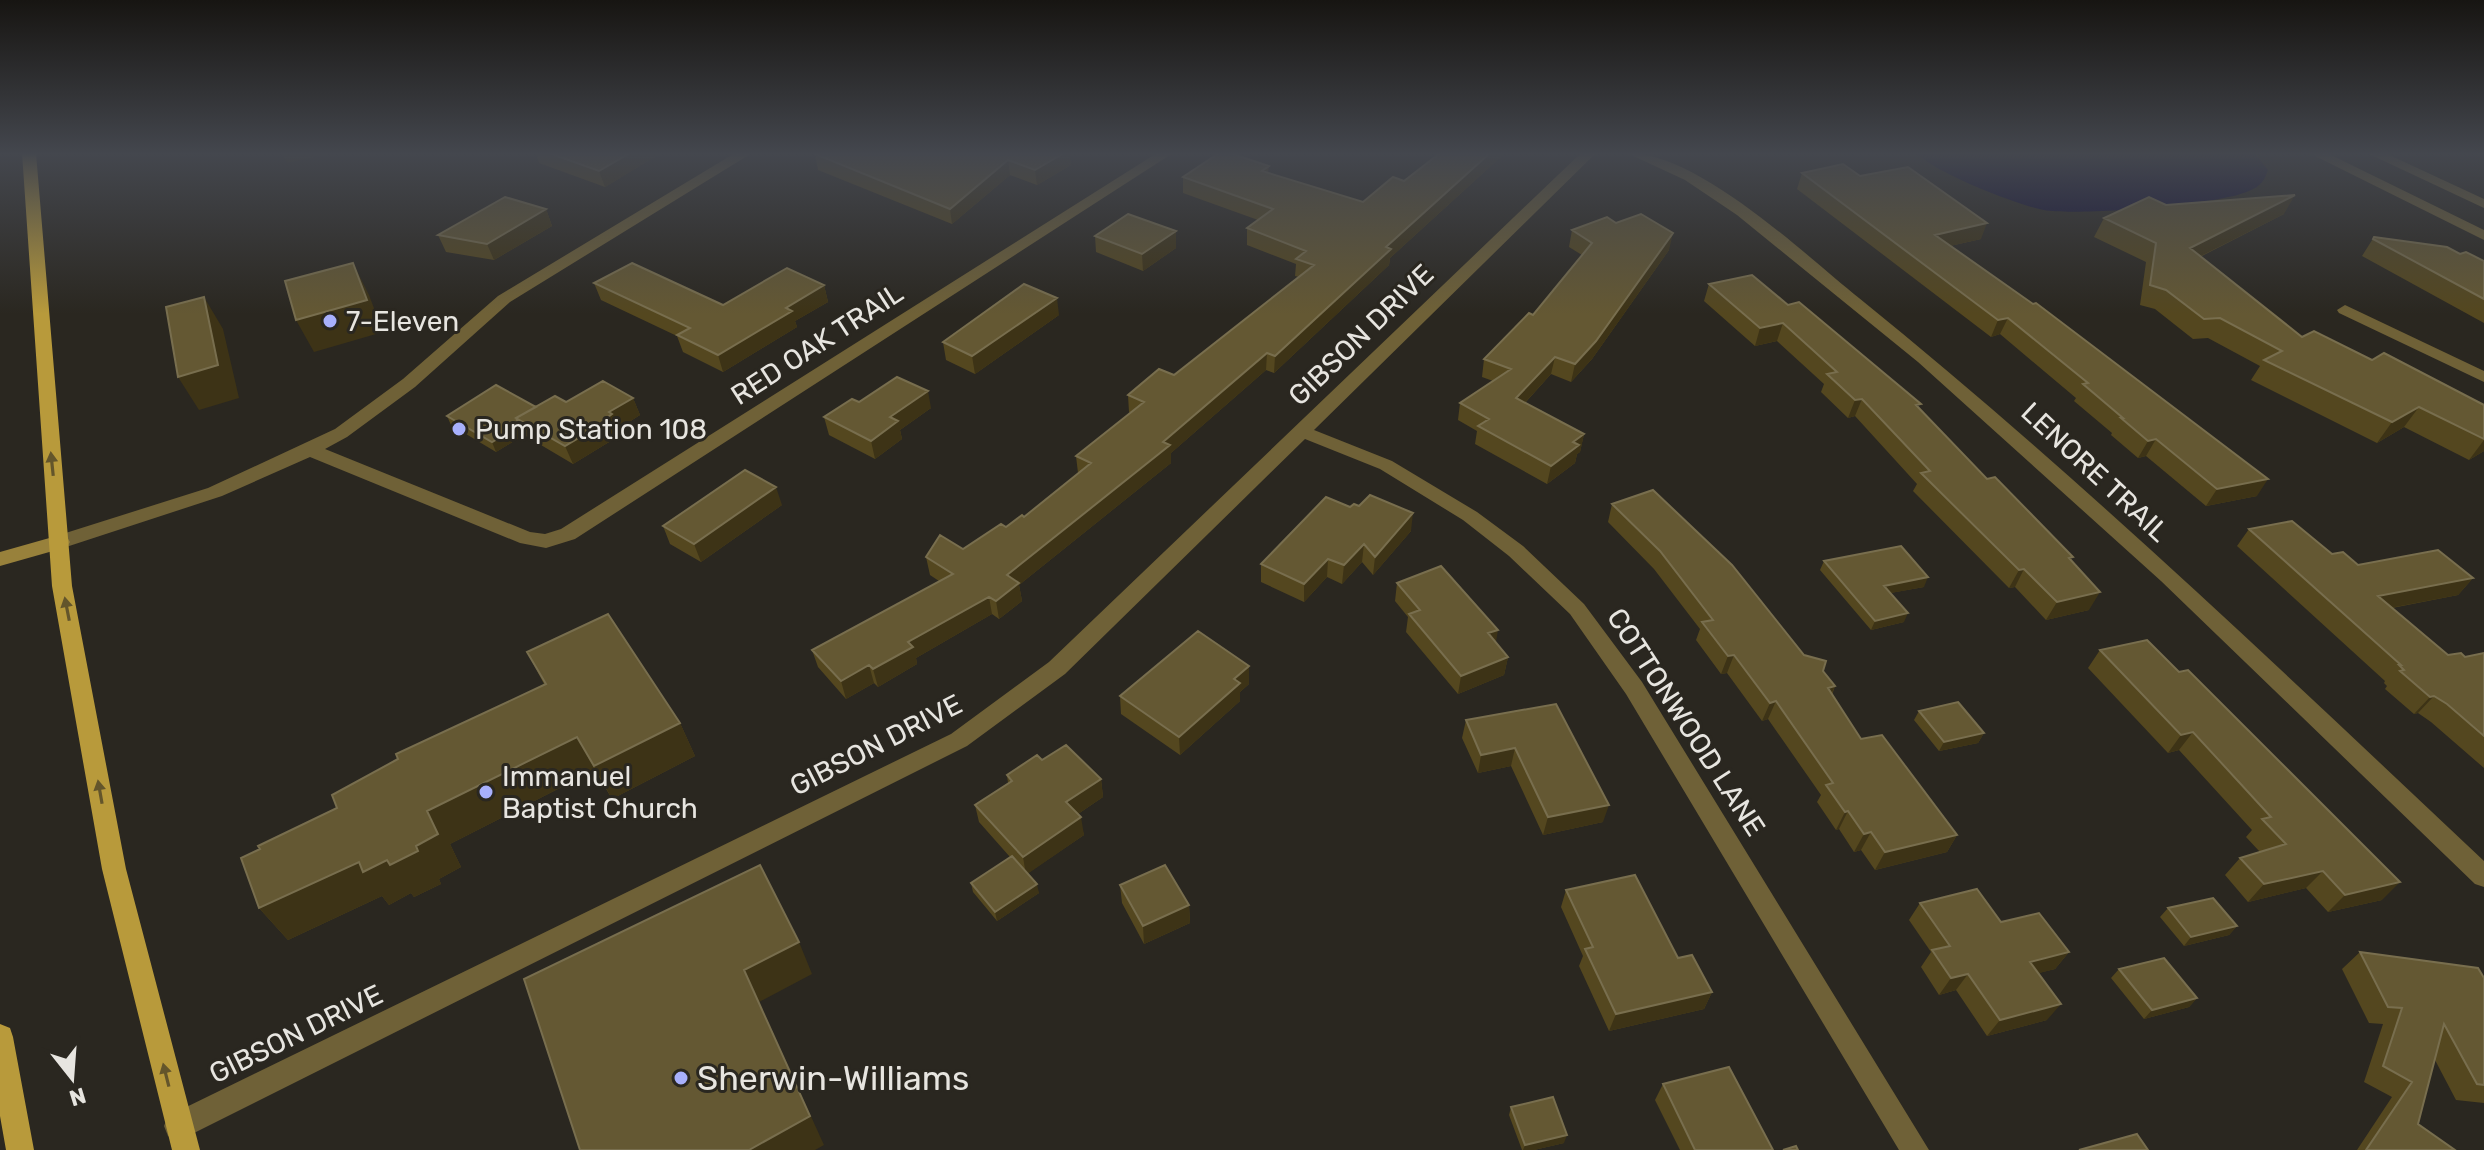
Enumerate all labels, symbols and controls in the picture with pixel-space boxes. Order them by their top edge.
street label: GIBSON DRIVE [1282,258,1440,412]
street label: RED OAK TRAIL [725,276,909,412]
place label: 7-Eleven [346,305,459,338]
marker: 7-Eleven [321,312,339,330]
street label: LENORE TRAIL [2015,395,2176,549]
place label: Pump Station 108 [475,413,707,446]
marker: Pump Station 108 [450,420,468,438]
one-way arrow [45,451,58,476]
one-way arrow [61,596,73,621]
street label: COTTONWOOD LANE [1600,602,1772,842]
street label: GIBSON DRIVE [784,687,968,803]
place label: Immanuel Baptist Church [502,760,698,825]
one-way arrow [93,779,105,804]
marker: Immanuel Baptist Church [477,783,495,801]
street label: GIBSON DRIVE [204,978,388,1090]
north arrow [32,1038,112,1118]
place label: Sherwin-Williams [697,1058,969,1099]
one-way arrow [159,1062,171,1087]
marker: Sherwin-Williams [672,1069,690,1087]
text: N [66,1081,89,1112]

